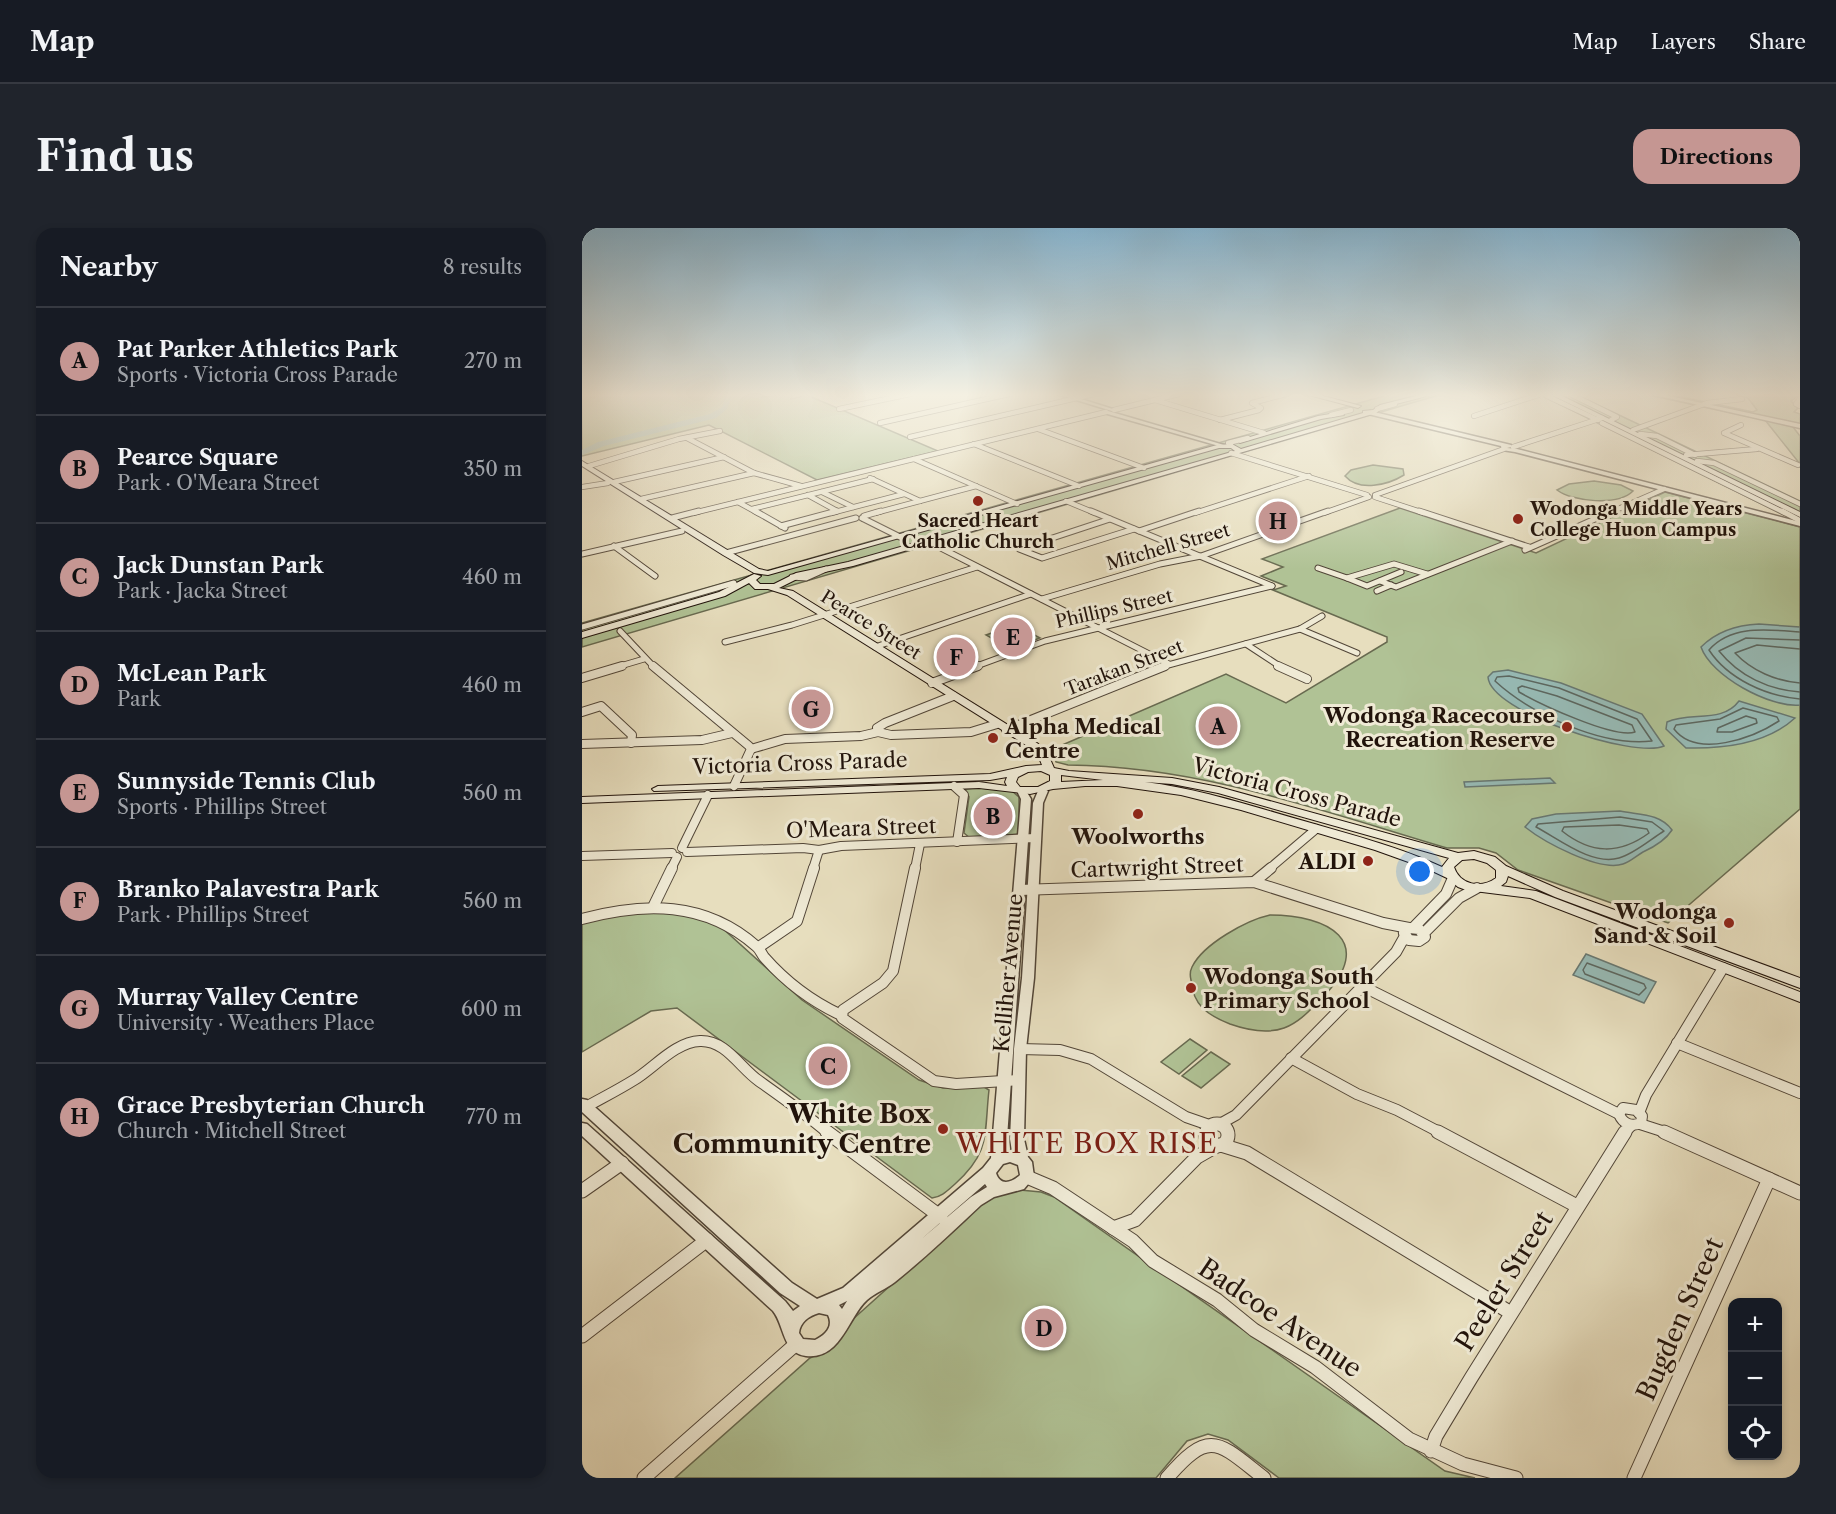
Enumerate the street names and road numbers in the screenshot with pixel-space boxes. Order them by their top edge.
street label: Mitchell Street [1104,519,1233,575]
street label: Phillips Street [1053,585,1175,633]
street label: Pearce Street [817,586,926,665]
street label: Tarakan Street [1062,635,1187,701]
street label: Victoria Cross Parade [691,747,908,779]
street label: Victoria Cross Parade [1189,752,1404,832]
street label: O'Meara Street [785,813,937,843]
street label: Cartwright Street [1070,851,1244,883]
street label: Kelliher Avenue [989,893,1027,1053]
street label: Peeler Street [1448,1204,1560,1357]
street label: Bugden Street [1630,1232,1731,1405]
street label: Badcoe Avenue [1192,1252,1368,1384]

